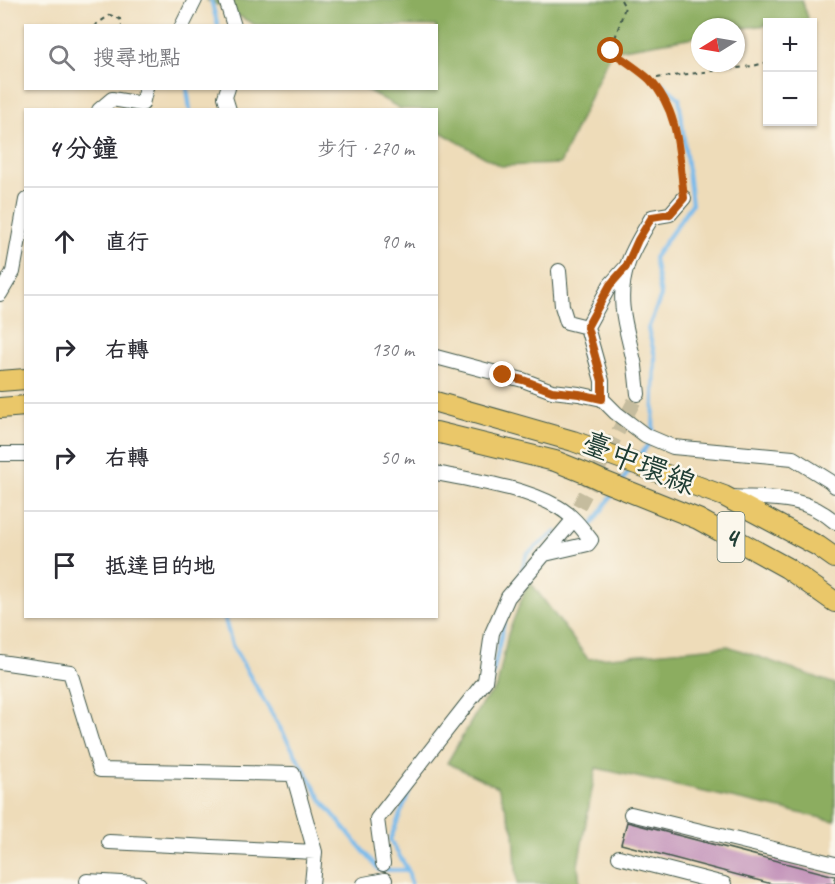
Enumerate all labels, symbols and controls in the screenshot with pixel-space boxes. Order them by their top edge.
north arrow [691,18,745,72]
map controls [763,18,817,126]
button: + [763,18,817,72]
search box [24,24,438,90]
route start [597,37,623,63]
icon: search [45,41,78,74]
text: 搜尋地點 [93,44,181,72]
button: − [763,72,817,126]
text: 4 分鐘 [48,132,118,165]
text: 步行 · 270 m [318,136,414,161]
icon: ahead [48,225,81,258]
text: 直行 [105,228,149,256]
text: 90 m [380,229,414,254]
icon: right [48,333,81,366]
text: 右轉 [105,336,149,364]
text: 130 m [371,337,414,362]
route end [489,361,515,387]
street label: 臺中環線 [576,423,702,503]
icon: right [48,441,81,474]
text: 右轉 [105,444,149,472]
text: 50 m [380,445,414,470]
road number: 4 [718,512,744,562]
icon: arrive [48,549,81,582]
text: 抵達目的地 [105,552,215,580]

